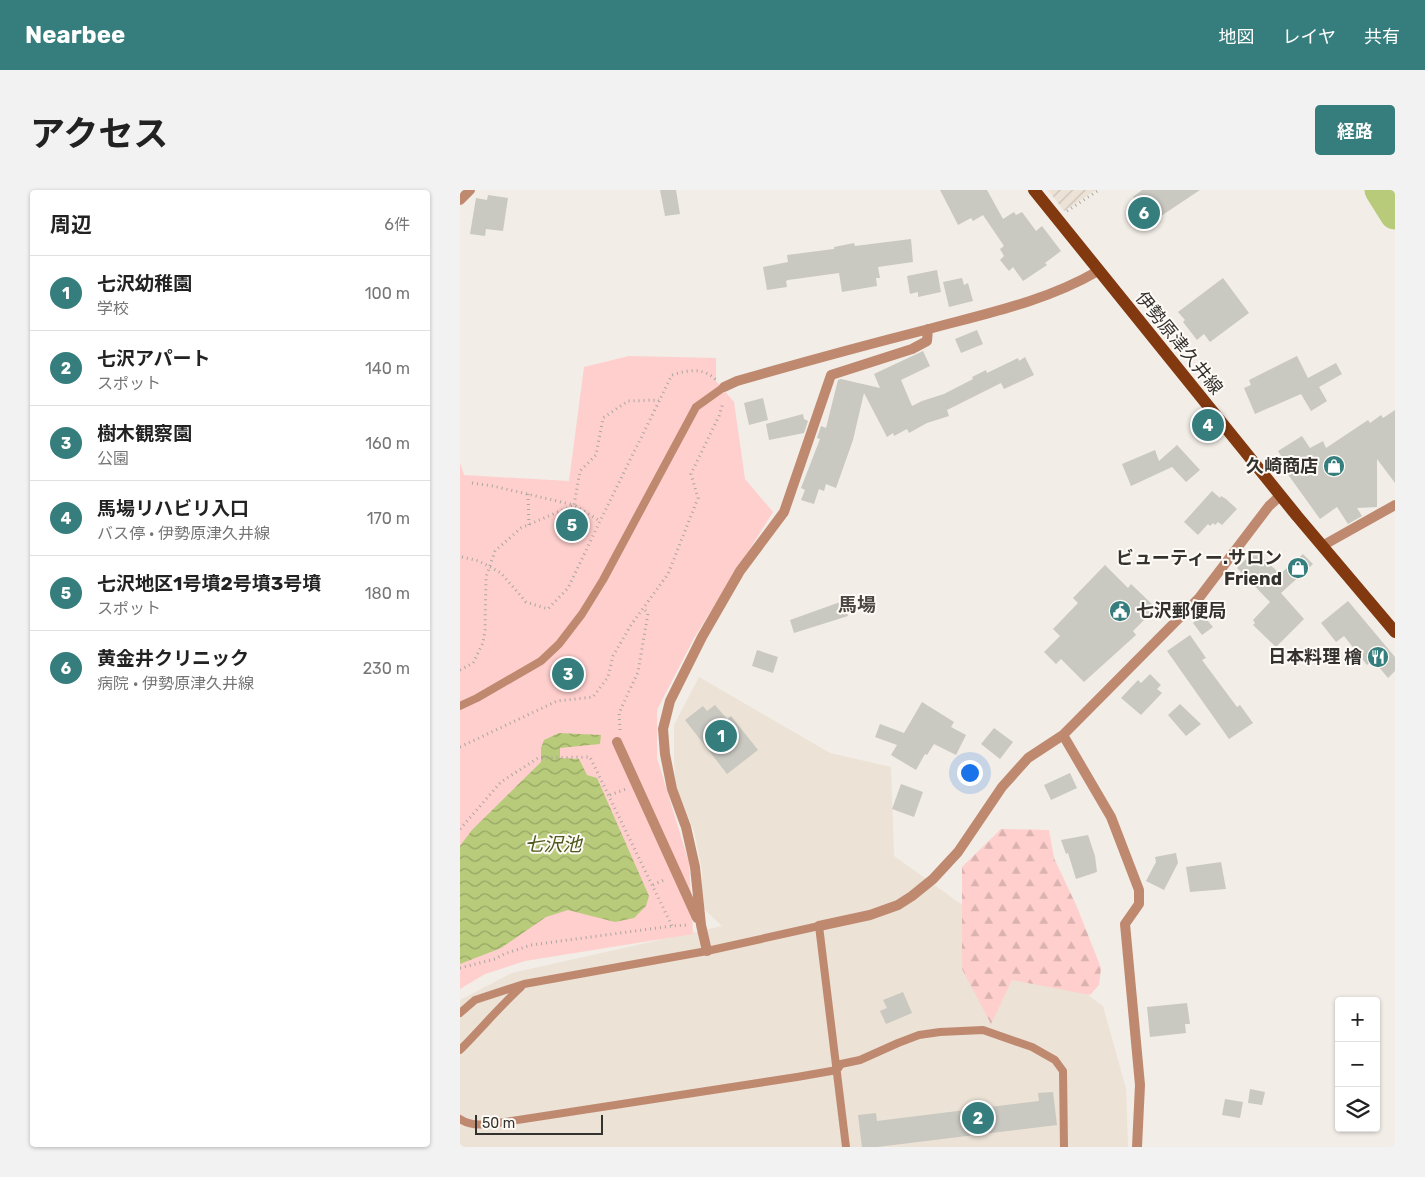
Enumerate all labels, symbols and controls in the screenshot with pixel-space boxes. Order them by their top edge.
text: Nearbee [25,21,125,49]
text: 地図 [1219,26,1255,48]
text: レイヤ [1283,26,1336,48]
text: 共有 [1364,26,1400,48]
button: 経路 [1315,105,1395,155]
text: アクセス [30,113,168,155]
pin: 6 [1128,194,1160,232]
text: 周辺 [50,212,92,237]
text: 6件 [384,215,410,234]
text: 七沢幼稚園 [97,272,192,295]
text: 1 [62,284,70,303]
text: 100 m [365,284,410,303]
street label: 伊勢原津久井線 [1131,287,1227,399]
text: 学校 [97,299,129,318]
text: 七沢アパート [97,347,211,370]
text: 2 [61,359,71,378]
text: 140 m [365,359,410,378]
text: スポット [97,374,161,393]
pin: 4 [1192,406,1224,444]
text: 樹木観察園 [97,422,192,445]
text: 3 [61,434,71,453]
text: 160 m [365,434,410,453]
text: 公園 [97,449,129,468]
shop icon: 久崎商店 [1322,454,1346,478]
place label: 久崎商店 [1246,455,1318,477]
text: 馬場リハビリ入口 [97,497,249,520]
pin: 5 [556,506,588,544]
text: 4 [61,509,71,528]
text: 170 m [367,509,410,528]
text: バス停 · 伊勢原津久井線 [97,524,270,543]
place label: ビューティー.サロン Friend [1116,547,1282,590]
shop icon: ビューティー.サロン Friend [1286,556,1310,580]
text: 七沢地区1号墳2号墳3号墳 [97,572,321,595]
text: 5 [61,584,71,603]
text: 180 m [365,584,410,603]
district label: 馬場 [838,593,876,616]
text: スポット [97,599,161,618]
public building icon: 七沢郵便局 [1108,599,1132,623]
place label: 七沢郵便局 [1136,600,1226,622]
restaurant icon: 日本料理 檜 [1366,645,1390,669]
place label: 日本料理 檜 [1268,646,1362,668]
text: 黄金井クリニック [97,647,249,670]
pin: 3 [552,655,584,693]
text: 6 [61,659,71,678]
text: 230 m [363,659,410,678]
text: 病院 · 伊勢原津久井線 [97,674,254,693]
pin: 1 [705,717,737,755]
your location [957,760,983,786]
water label: 七沢池 [524,833,583,856]
map controls [1335,997,1380,1132]
button: + [1335,997,1380,1042]
button: − [1335,1042,1380,1087]
button: layers [1335,1087,1380,1132]
pin: 2 [962,1099,994,1137]
scale bar [475,1112,602,1135]
text: 50 m [482,1115,515,1132]

